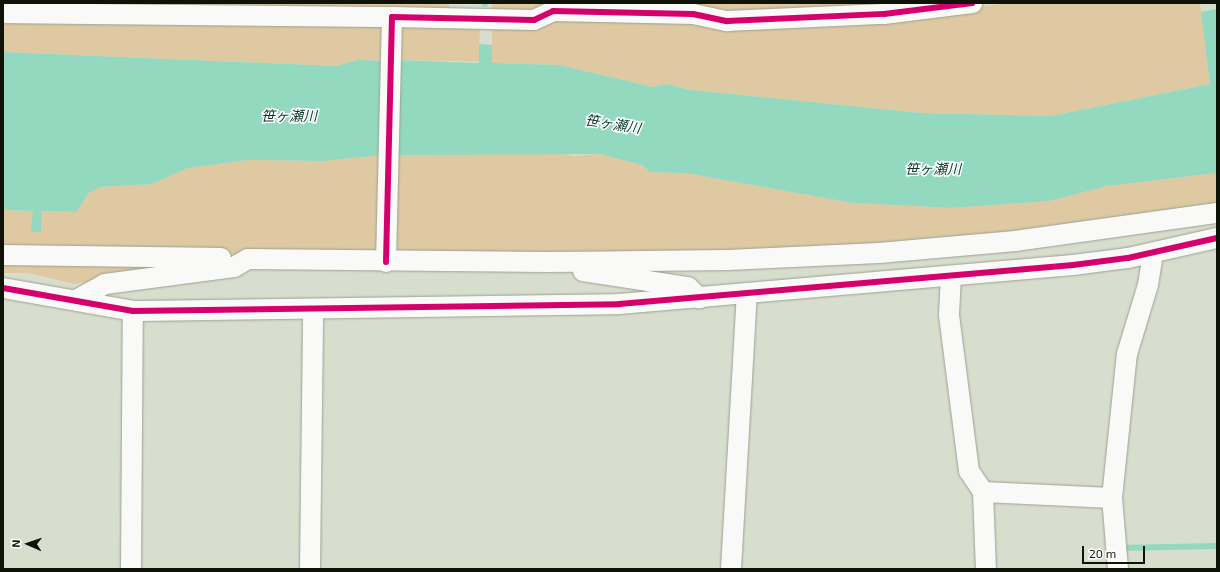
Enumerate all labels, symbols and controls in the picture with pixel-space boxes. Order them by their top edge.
water label: 笹ヶ瀬川 [261,108,317,124]
water label: 笹ヶ瀬川 [584,111,642,137]
water label: 笹ヶ瀬川 [905,161,961,177]
north arrow [8,524,48,564]
scale bar [1084,538,1147,564]
text: N [9,539,22,548]
text: 20 m [1089,546,1116,560]

